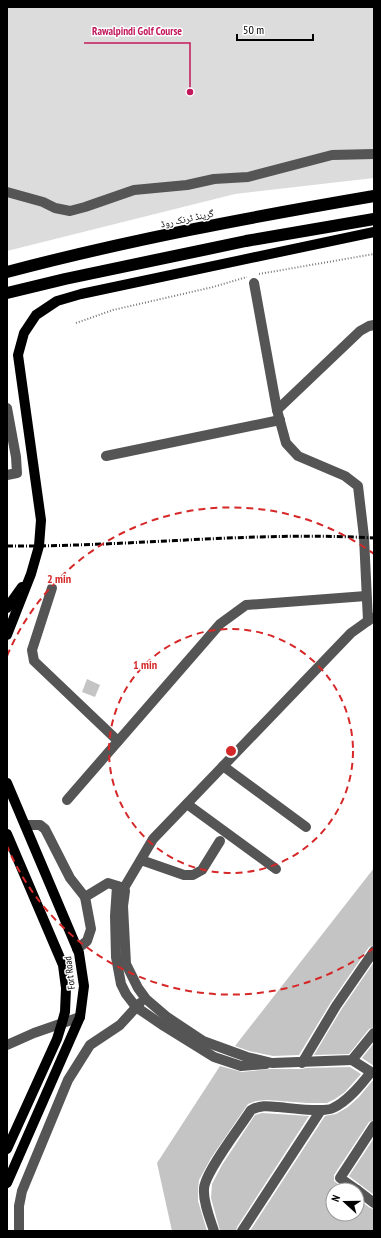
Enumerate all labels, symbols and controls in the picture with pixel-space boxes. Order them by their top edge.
scale bar [237,16,313,42]
callout: Rawalpindi Golf Course [84,20,190,43]
text: 50 m [243,22,264,37]
text: Rawalpindi Golf Course [92,24,182,38]
street label: گرینڈ ٹرنک روڈ [159,206,216,230]
text: 2 min [47,571,71,586]
text: 1 min [133,657,157,672]
centre of rings [224,744,238,758]
street label: Fort Road [61,956,78,990]
north arrow [325,1182,365,1222]
text: N [328,1193,343,1204]

